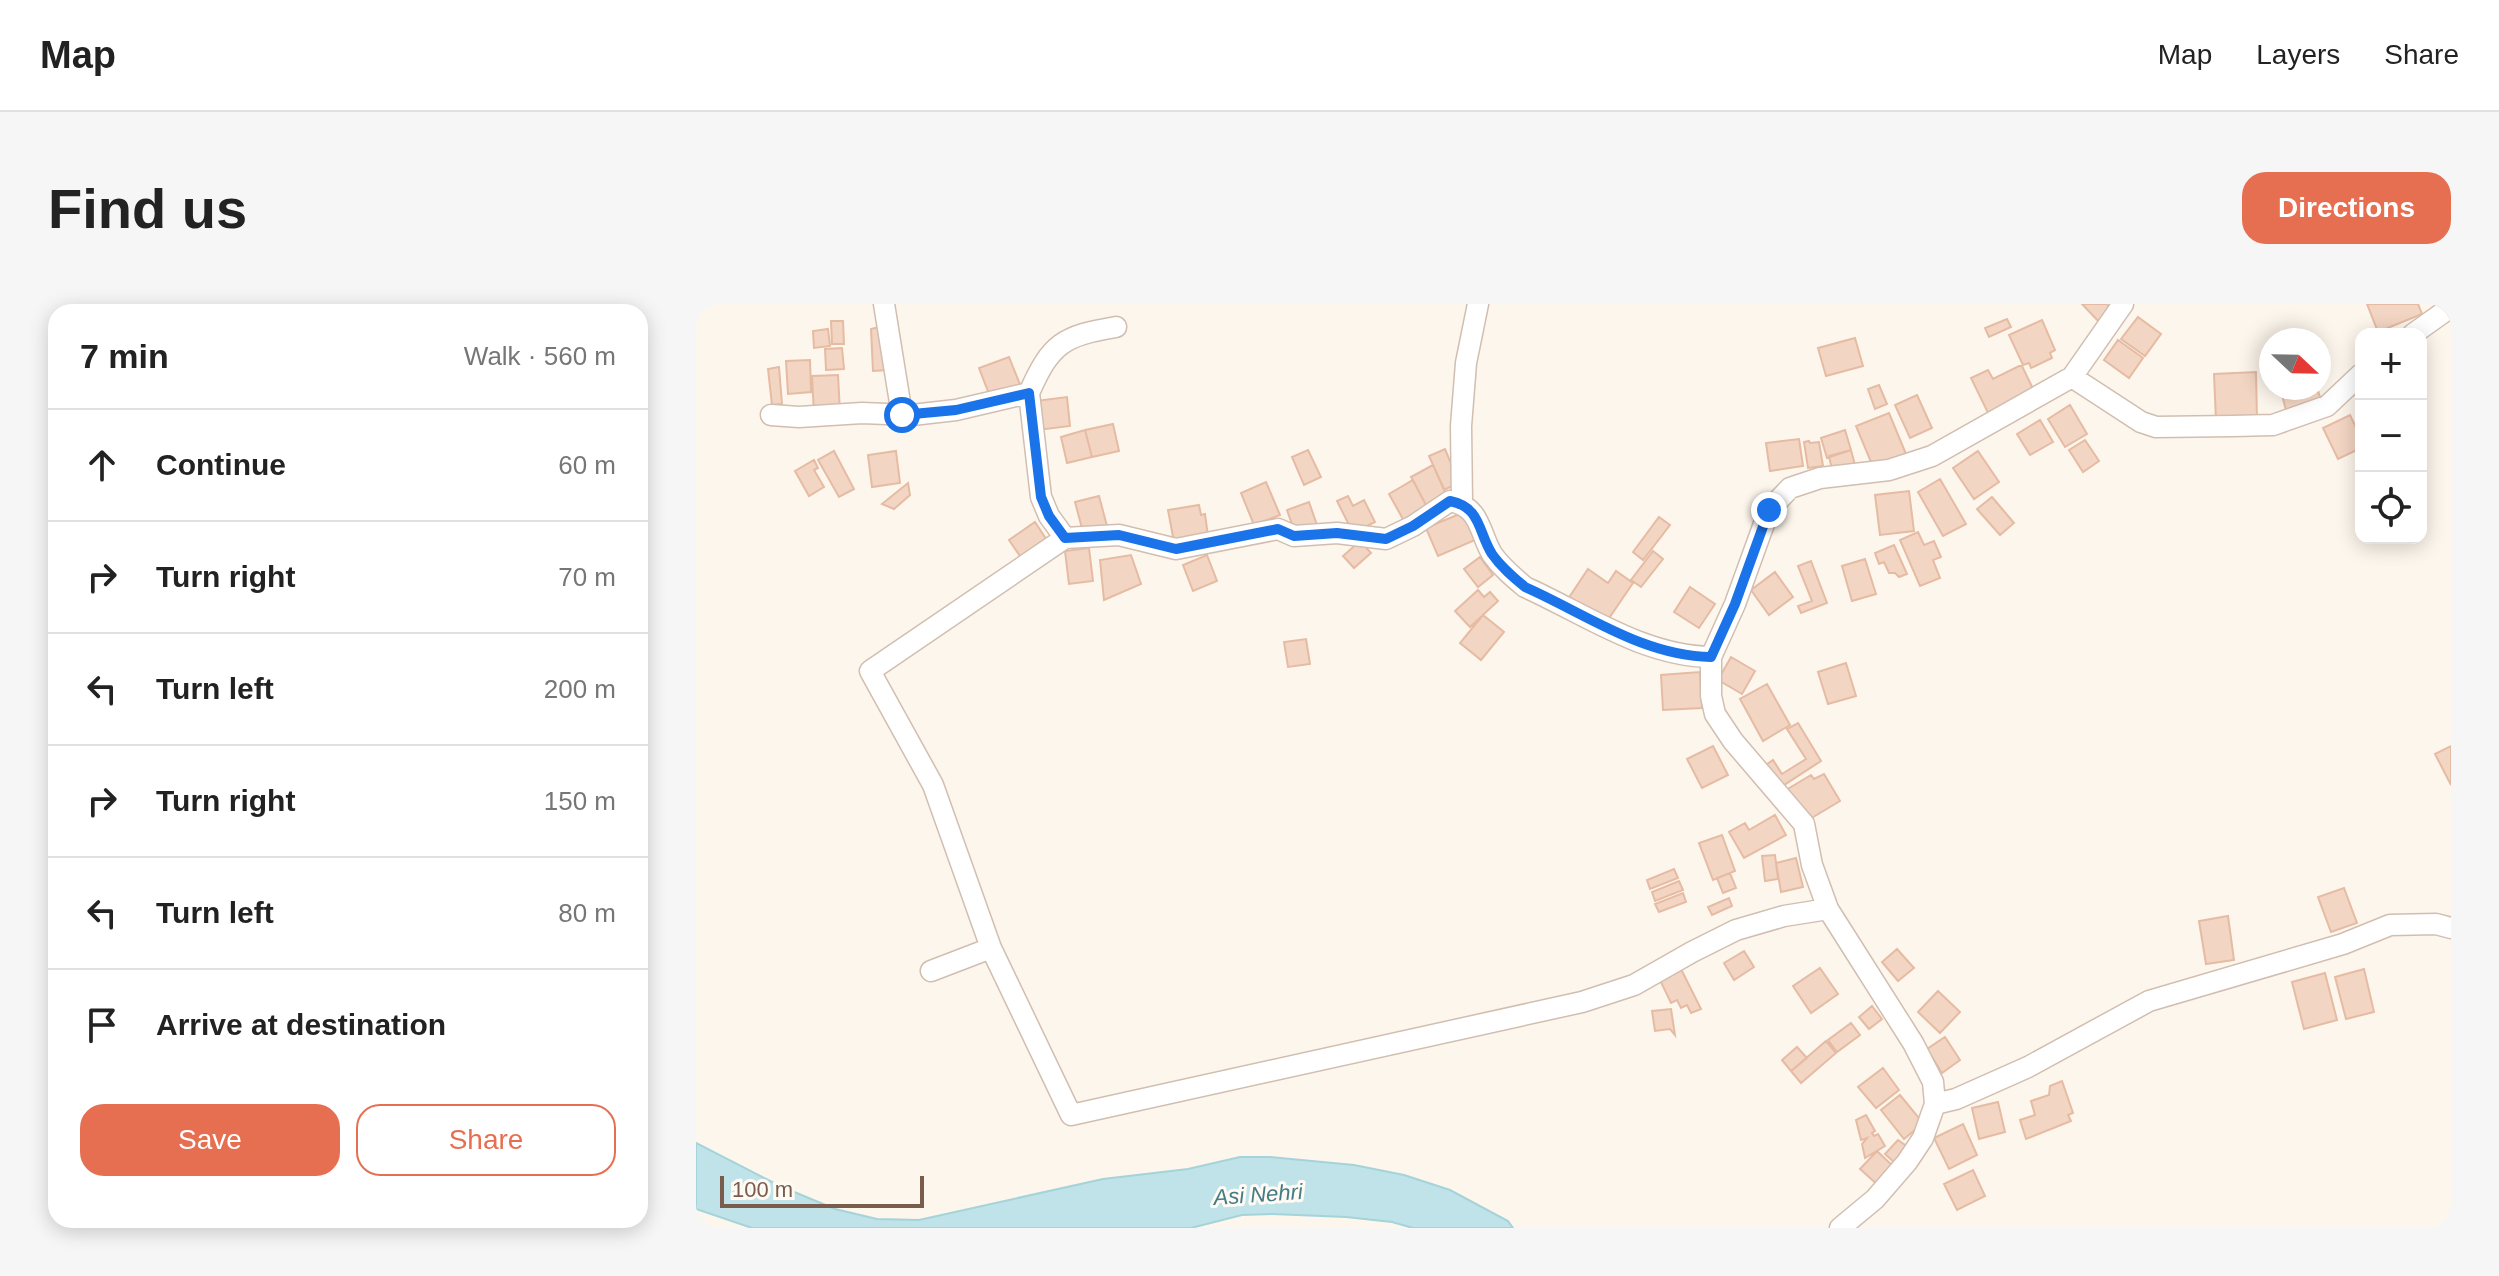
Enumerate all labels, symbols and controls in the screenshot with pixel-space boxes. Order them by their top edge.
text: Map [40,34,116,76]
text: Map [2158,39,2212,70]
text: Layers [2256,39,2340,70]
text: Share [2384,39,2459,70]
button: Directions [2242,172,2451,244]
text: Find us [48,177,247,240]
north arrow [2259,328,2331,400]
map controls [2355,328,2427,544]
button: + [2355,328,2427,400]
text: 7 min [80,337,169,375]
text: Walk · 560 m [464,341,616,371]
route start [884,397,920,433]
button: − [2355,400,2427,472]
icon: ahead [80,443,124,487]
text: Continue [156,448,286,481]
text: 60 m [558,450,616,480]
button: locate [2355,472,2427,544]
route end [1751,492,1787,528]
icon: right [80,555,124,599]
text: Turn right [156,560,295,593]
text: 70 m [558,562,616,592]
icon: left [80,667,124,711]
text: Turn left [156,672,274,705]
text: 200 m [544,674,616,704]
icon: right [80,779,124,823]
text: Turn right [156,784,295,817]
text: 150 m [544,786,616,816]
icon: left [80,891,124,935]
text: Turn left [156,896,274,929]
text: 80 m [558,898,616,928]
icon: arrive [80,1003,124,1047]
text: Arrive at destination [156,1008,446,1041]
button: Save [80,1104,340,1176]
button: Share [356,1104,616,1176]
scale bar [720,1172,924,1208]
text: 100 m [732,1177,793,1202]
water label: Asi Nehri [1211,1179,1305,1210]

